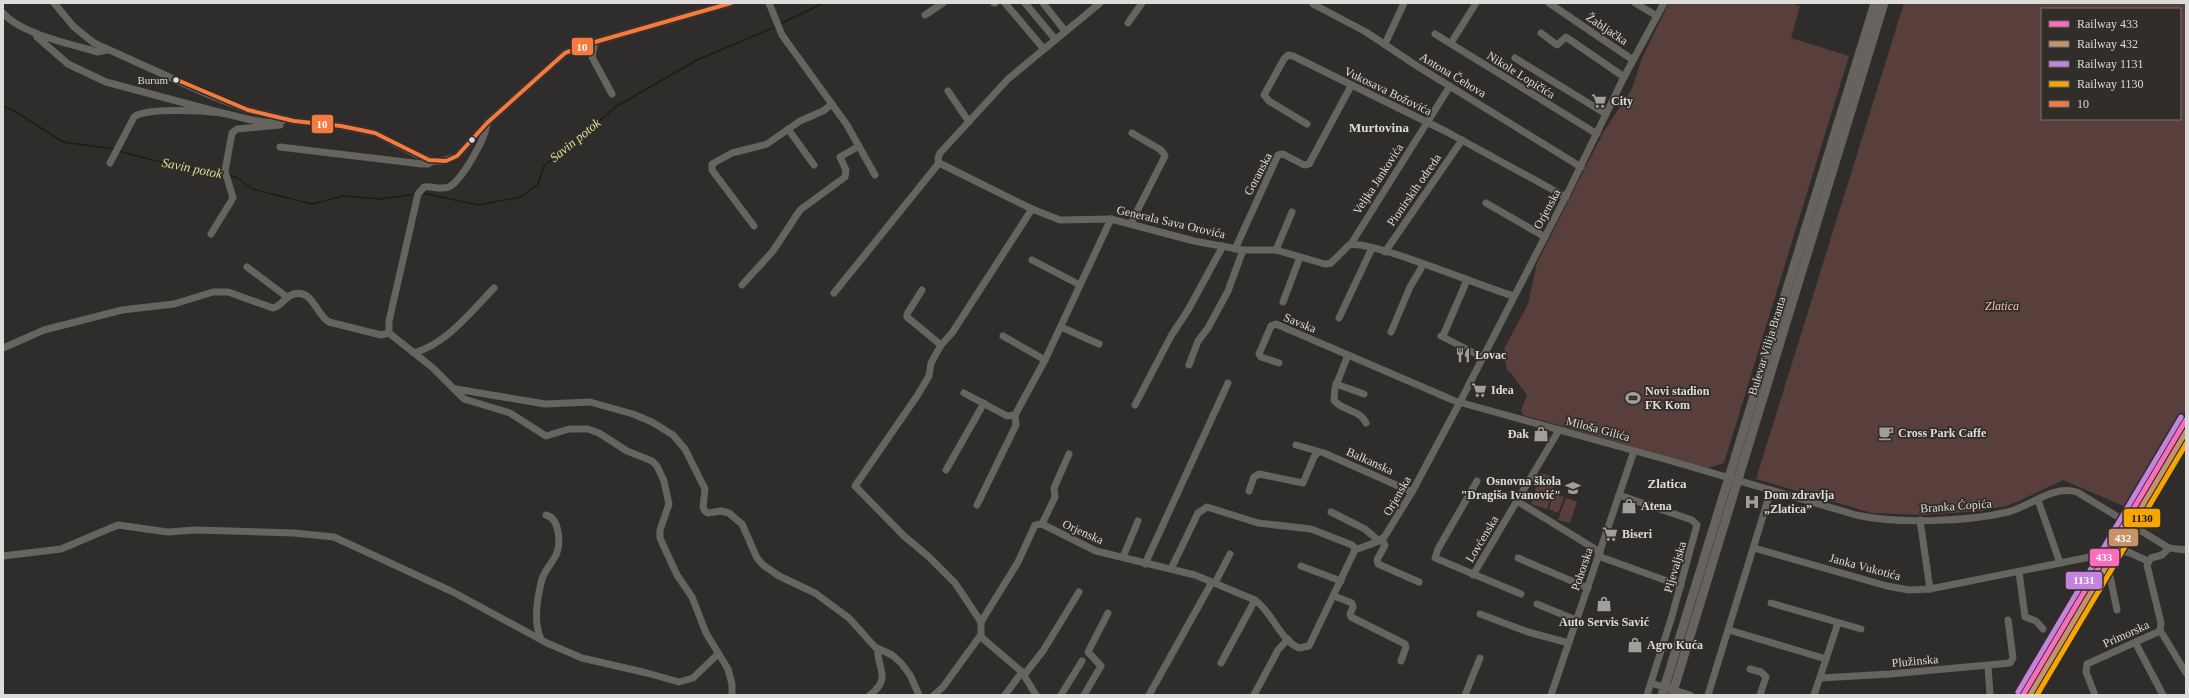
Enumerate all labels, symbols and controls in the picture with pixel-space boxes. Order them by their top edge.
legend [2041,8,2181,120]
street label: Žabljačka [1583,10,1631,48]
text: Railway 433 [2077,17,2138,31]
line badge: 10 [571,37,594,56]
text: Railway 432 [2077,37,2138,51]
text: 10 [577,41,588,53]
street label: Nikole Lopičića [1484,48,1558,102]
street label: Antona Čehova [1417,50,1489,101]
text: Railway 1131 [2077,57,2144,71]
street label: Vukosava Božovića [1342,64,1435,119]
place label: Burum [137,74,168,86]
marker: Burum [171,75,181,85]
text: Railway 1130 [2077,77,2144,91]
supermarket icon: City [1590,92,1608,110]
place label: City [1611,94,1633,108]
text: 10 [2077,97,2089,111]
line badge: 10 [311,114,334,134]
water label: Savin potok [547,115,604,165]
text: 10 [317,118,328,130]
district label: Murtovina [1349,120,1409,135]
unlabelled marker [467,135,477,145]
street label: Veljka Jankovića [1350,140,1406,217]
street label: Goranska [1241,150,1275,198]
street label: Pionirskih odreda [1384,151,1444,229]
water label: Savin potok [161,155,224,181]
street label: Orjenska [1531,186,1564,231]
street label: Generala Sava Orovića [1115,203,1227,241]
street label: Bulevar Vilija Branta [1745,294,1789,397]
park label: Zlatica [1985,299,2019,313]
street label: Savska [1282,310,1319,336]
restaurant icon: Lovac [1454,346,1472,364]
place label: Lovac [1475,348,1507,362]
supermarket icon: Idea [1470,381,1488,399]
place label: Idea [1491,383,1514,397]
place label: Novi stadion FK Kom [1645,384,1710,412]
sports icon: Novi stadion FK Kom [1624,389,1642,407]
street label: Miloša Gilića [1564,414,1632,444]
cafe icon: Cross Park Caffe [1877,424,1895,442]
shop icon: Đak [1532,425,1550,443]
place label: Cross Park Caffe [1898,426,1987,440]
place label: Đak [1508,427,1529,441]
street label: Balkanska [1344,444,1396,478]
street label: Orjenska [1380,473,1414,518]
place label: Osnovna škola "Dragiša Ivanović" [1461,474,1561,502]
district label: Zlatica [1648,476,1687,491]
school or university icon: Osnovna škola "Dragiša Ivanović" [1564,479,1582,497]
place label: Dom zdravlja „Zlatica” [1764,488,1834,516]
hospital icon: Dom zdravlja „Zlatica” [1743,493,1761,511]
street label: Branka Ćopića [1920,496,1993,515]
shop icon: Atena [1620,497,1638,515]
place label: Atena [1641,499,1672,513]
line badge: 1130 [2123,508,2161,528]
text: 1130 [2131,512,2153,524]
street label: Lovćenska [1463,513,1502,565]
street label: Orjenska [1060,517,1106,547]
supermarket icon: Biseri [1601,525,1619,543]
place label: Biseri [1622,527,1653,541]
line badge: 432 [2108,528,2139,547]
text: 432 [2115,532,2132,544]
street label: Pljevaljska [1661,539,1689,594]
street label: Pohorska [1568,545,1596,592]
line badge: 433 [2089,548,2120,567]
street label: Janka Vukotića [1828,551,1903,583]
text: 433 [2096,551,2113,563]
line badge: 1131 [2065,571,2103,590]
text: 1131 [2073,574,2095,586]
shop icon: Auto Servis Savić [1595,595,1613,613]
place label: Auto Servis Savić [1559,615,1650,629]
street label: Primorska [2101,617,2152,650]
shop icon: Agro Kuća [1626,636,1644,654]
place label: Agro Kuća [1647,638,1703,652]
street label: Plužinska [1891,652,1940,670]

